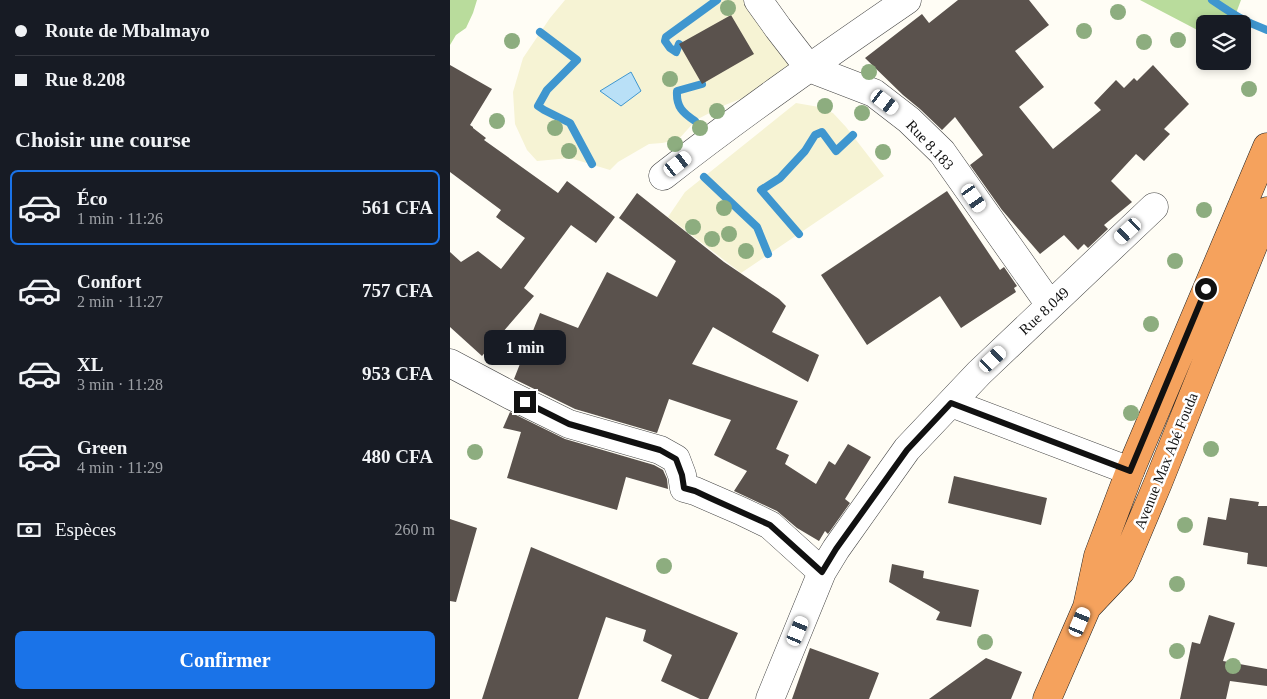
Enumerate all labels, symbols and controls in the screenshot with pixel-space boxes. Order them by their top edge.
map controls [1196,15,1251,70]
button: layers [1196,15,1251,70]
text: Route de Mbalmayo [45,20,210,41]
text: Rue 8.208 [45,69,125,90]
car [868,87,901,117]
street label: Rue 8.183 [903,117,957,173]
text: Choisir une course [15,127,191,152]
car [661,149,694,179]
car [959,181,988,215]
icon: car [17,185,62,230]
text: Éco [77,188,108,209]
text: 561 CFA [362,197,433,218]
text: 1 min · 11:26 [77,210,163,227]
car [1111,215,1144,247]
icon: car [17,268,62,313]
text: Confort [77,271,141,292]
route start [1195,278,1217,300]
text: 757 CFA [362,280,433,301]
street label: Rue 8.049 [1016,284,1072,338]
text: 2 min · 11:27 [77,293,163,310]
callout: 1 min [484,330,566,364]
text: 1 min [506,339,544,356]
car [976,343,1009,375]
icon: car [17,351,62,396]
text: XL [77,354,103,375]
text: 953 CFA [362,363,433,384]
text: 3 min · 11:28 [77,376,163,393]
street label: Avenue Max Abé Fouda [1131,390,1201,532]
route end [514,391,536,413]
icon: car [17,434,62,479]
text: Green [77,437,127,458]
text: 480 CFA [362,446,433,467]
text: 4 min · 11:29 [77,459,163,476]
icon: cash [15,516,43,544]
text: Espèces [55,519,116,540]
text: 260 m [395,521,435,538]
car [1067,605,1092,639]
car [785,614,810,648]
button: Confirmer [15,631,435,689]

